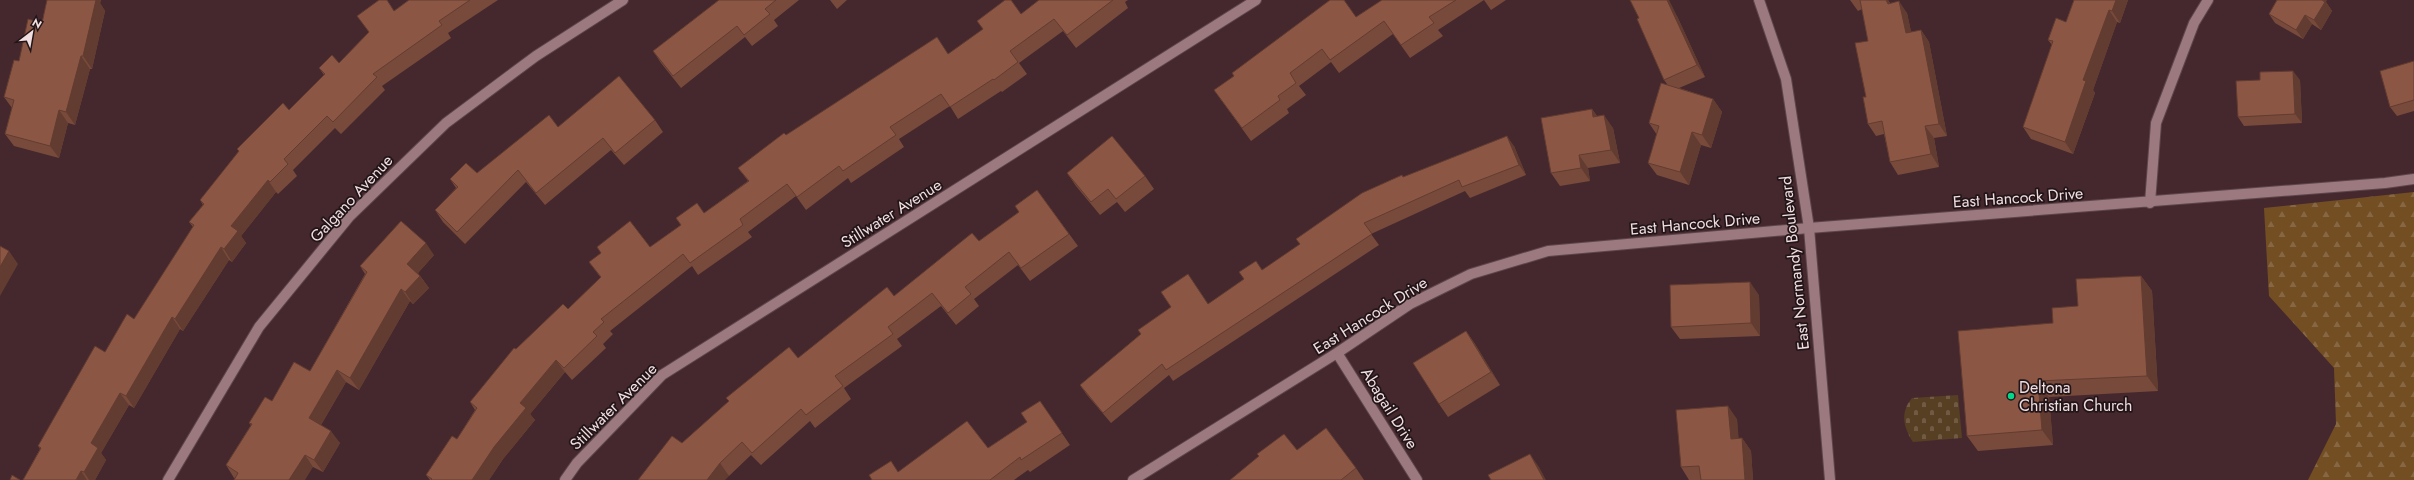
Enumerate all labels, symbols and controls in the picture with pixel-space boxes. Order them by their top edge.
north arrow [12,12,52,52]
text: N [29,14,45,33]
street label: Galgano Avenue [305,149,398,247]
street label: Stillwater Avenue [836,173,946,254]
street label: East Normandy Boulevard [1774,175,1815,351]
street label: East Hancock Drive [1952,181,2084,214]
street label: East Hancock Drive [1629,206,1761,241]
street label: East Hancock Drive [1309,271,1432,360]
street label: Stillwater Avenue [565,358,662,455]
street label: Abagail Drive [1355,363,1424,454]
place label: Deltona Christian Church [2019,376,2132,417]
marker: Deltona Christian Church [2006,391,2016,401]

